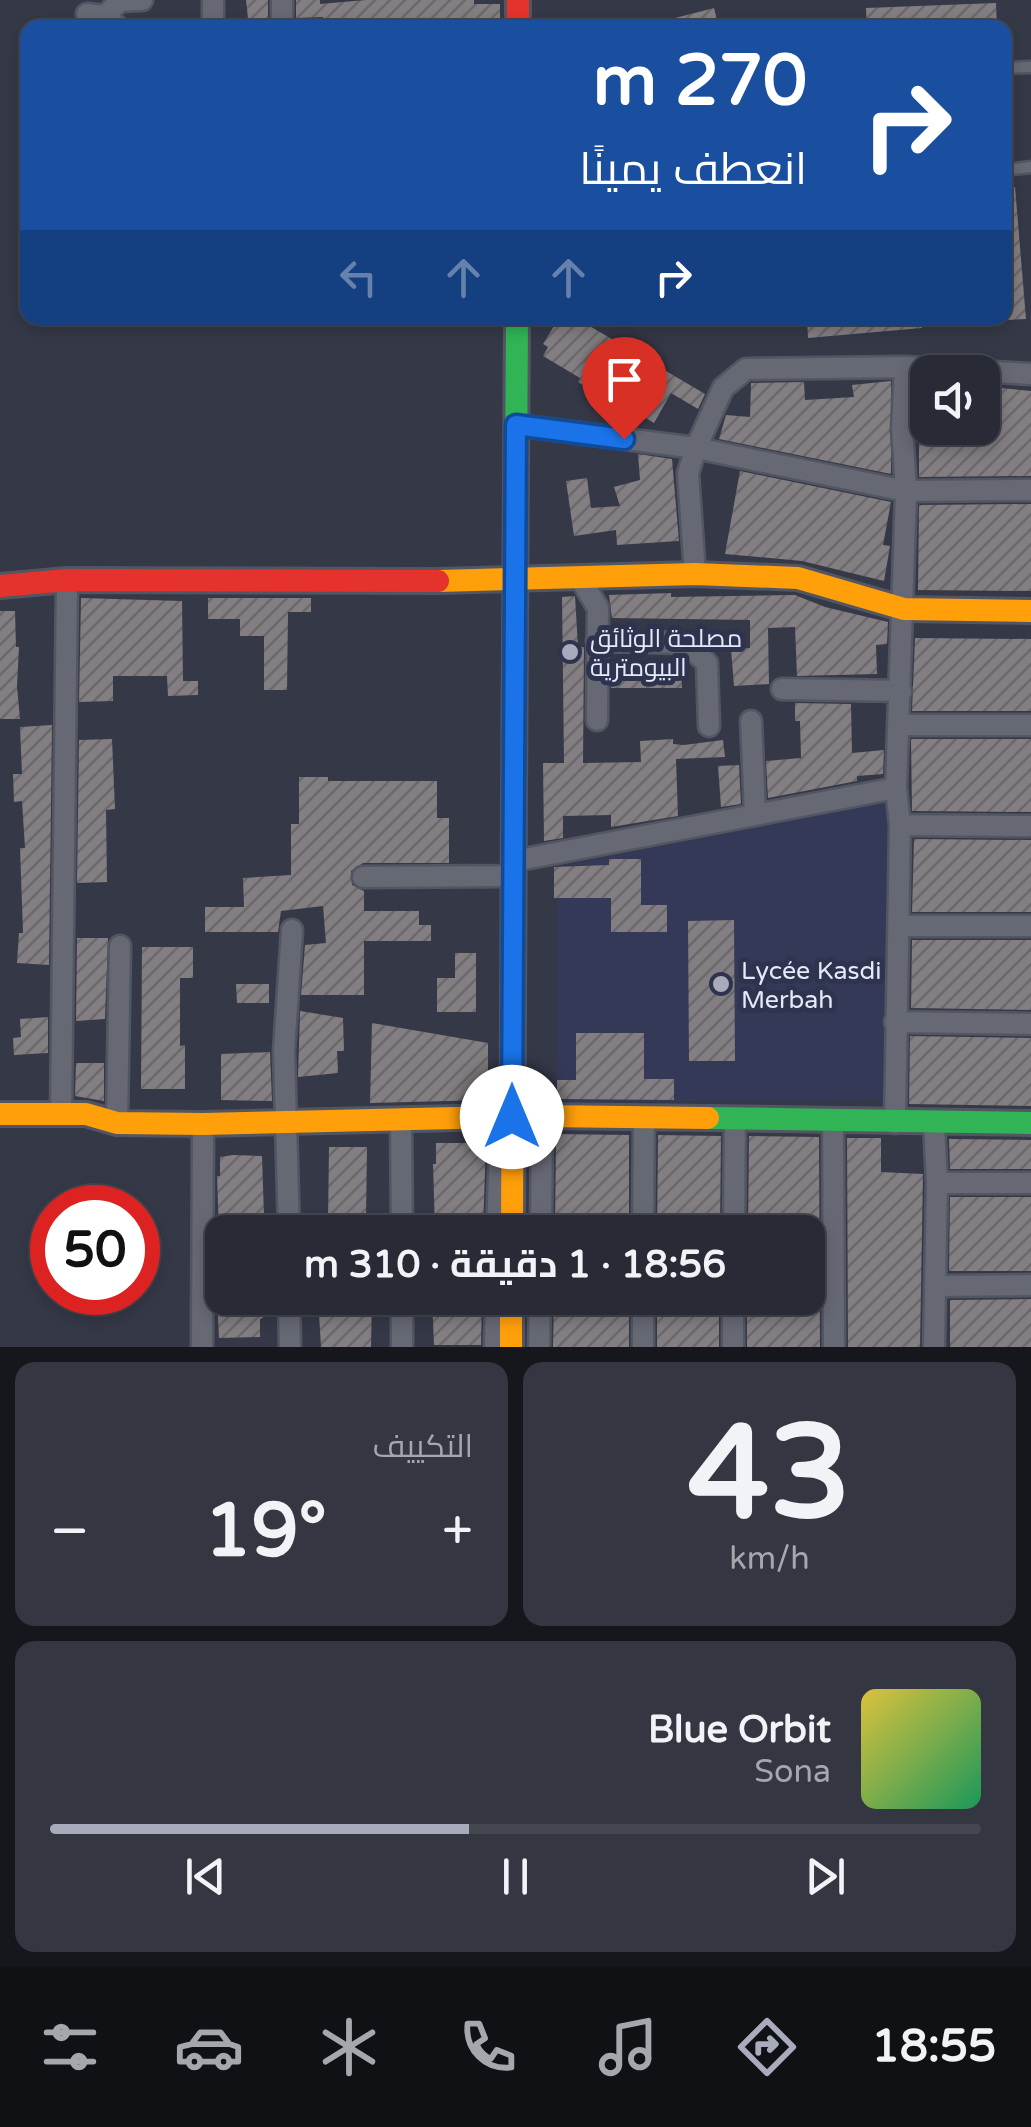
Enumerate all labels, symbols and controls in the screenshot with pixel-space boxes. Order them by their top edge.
text: 270 m [593,40,807,124]
icon: right [842,60,972,190]
text: انعطف يمينًا [579,143,807,197]
icon: left [331,250,386,305]
icon: ahead [436,250,491,305]
icon: ahead [541,250,596,305]
icon: right [646,250,701,305]
pin [582,337,667,440]
icon: arrive [597,352,652,407]
map controls [910,355,1000,445]
button: sound [910,355,1000,445]
place label: مصلحة الوثائق البيومترية [590,624,742,683]
marker: مصلحة الوثائق البيومترية [559,641,581,663]
place label: Lycée Kasdi Merbah [741,956,881,1015]
marker: Lycée Kasdi Merbah [710,973,732,995]
position arrow [460,1065,564,1169]
speed limit sign: 50 [30,1185,160,1315]
text: 18:56 · 1 دقيقة · 310 m [304,1242,726,1288]
text: 43 [688,1397,851,1553]
text: التكييف [373,1428,473,1466]
text: 19° [204,1486,327,1576]
text: − [50,1499,89,1565]
text: + [442,1499,473,1565]
text: km/h [729,1540,810,1578]
text: Blue Orbit [648,1707,831,1753]
text: Sona [754,1753,831,1791]
icon: previous [178,1849,233,1904]
icon: pause [488,1849,543,1904]
icon: next [798,1849,853,1904]
icon: filters [35,2012,105,2082]
icon: car [174,2012,244,2082]
icon: climate [314,2012,384,2082]
icon: phone [453,2012,523,2082]
icon: music [593,2012,663,2082]
icon: directions [732,2012,802,2082]
text: 18:55 [872,2020,996,2074]

